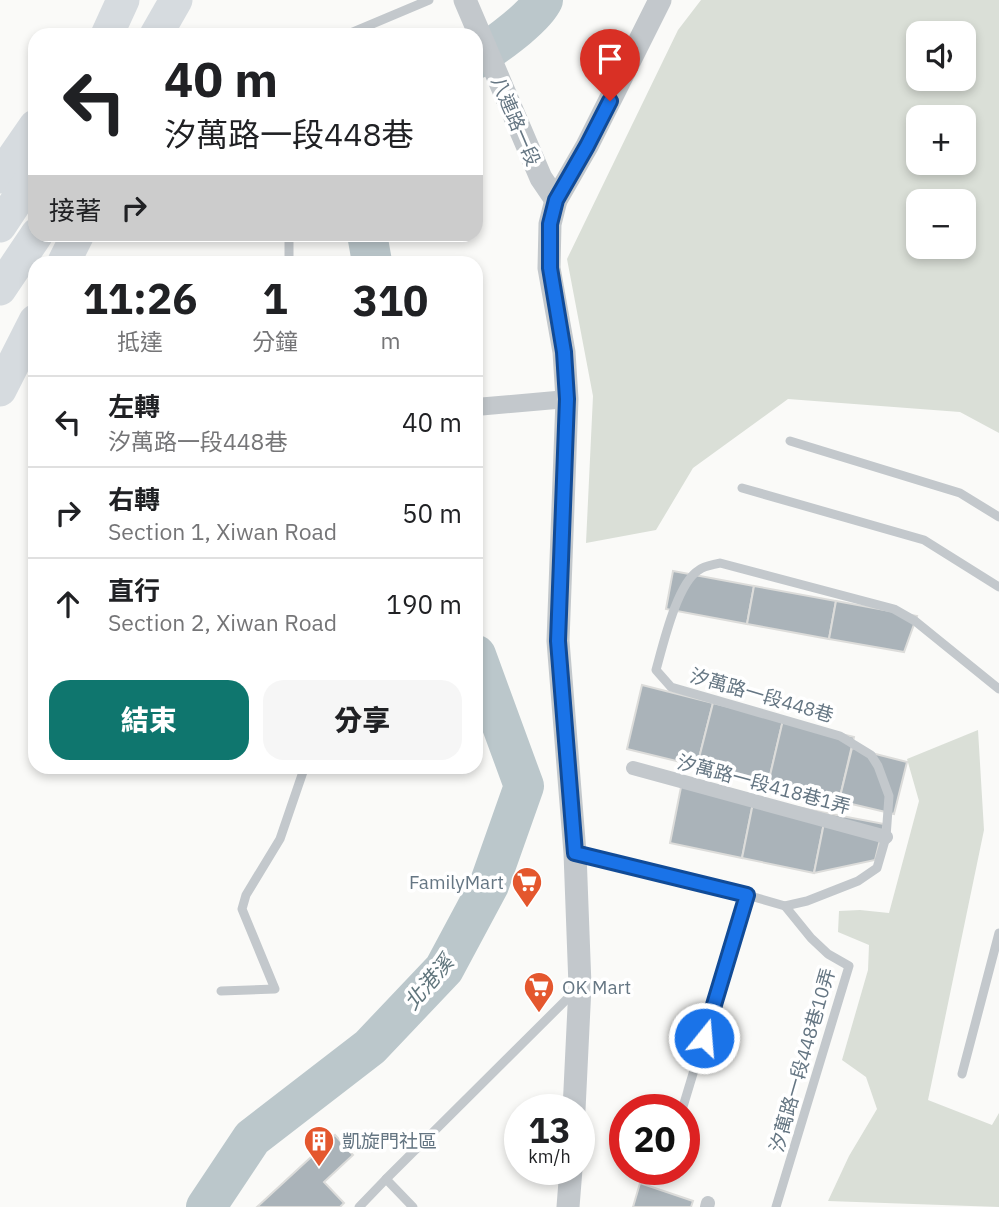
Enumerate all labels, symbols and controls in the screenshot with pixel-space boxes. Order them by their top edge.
map controls [906,21,976,259]
button: sound [906,21,976,91]
pin [580,29,640,101]
icon: arrive [591,40,629,78]
text: 40 m [164,47,278,110]
icon: left [49,56,140,147]
street label: 八連路一段 [486,73,546,169]
button: + [906,105,976,175]
text: 汐萬路一段448巷 [164,113,414,155]
icon: right [115,189,153,227]
button: − [906,189,976,259]
text: 接著 [49,193,101,227]
text: 11:26 [83,271,197,326]
text: 1 [262,271,288,326]
text: 310 [353,273,428,328]
text: m [380,325,401,355]
text: 抵達 [117,326,163,356]
text: 分鐘 [252,326,298,356]
text: 左轉 [108,389,160,423]
icon: left [49,403,87,441]
text: 40 m [402,405,462,439]
text: 汐萬路一段448巷 [108,426,287,456]
text: 右轉 [108,482,160,516]
icon: right [49,494,87,532]
text: 50 m [402,496,462,530]
text: Section 1, Xiwan Road [108,516,337,546]
text: 直行 [108,573,160,607]
icon: ahead [49,585,87,623]
text: 190 m [386,587,462,621]
text: Section 2, Xiwan Road [108,607,337,637]
street label: 汐萬路一段448巷 [687,663,837,727]
button: 結束 [49,680,249,760]
button: 分享 [263,680,462,760]
street label: 汐萬路一段418巷1弄 [675,749,853,819]
supermarket icon: FamilyMart [510,865,544,909]
place label: FamilyMart [409,870,504,894]
water label: 北港溪 [397,947,461,1015]
street label: 汐萬路一段448巷10弄 [764,965,840,1155]
supermarket icon: OK Mart [522,970,556,1014]
place label: OK Mart [562,975,631,999]
position arrow [667,1001,741,1075]
speed limit sign: 20 [609,1094,700,1185]
text: 13 [528,1107,571,1153]
building icon: 凱旋門社區 [302,1124,336,1168]
place label: 凱旋門社區 [342,1129,437,1153]
text: km/h [528,1145,571,1168]

